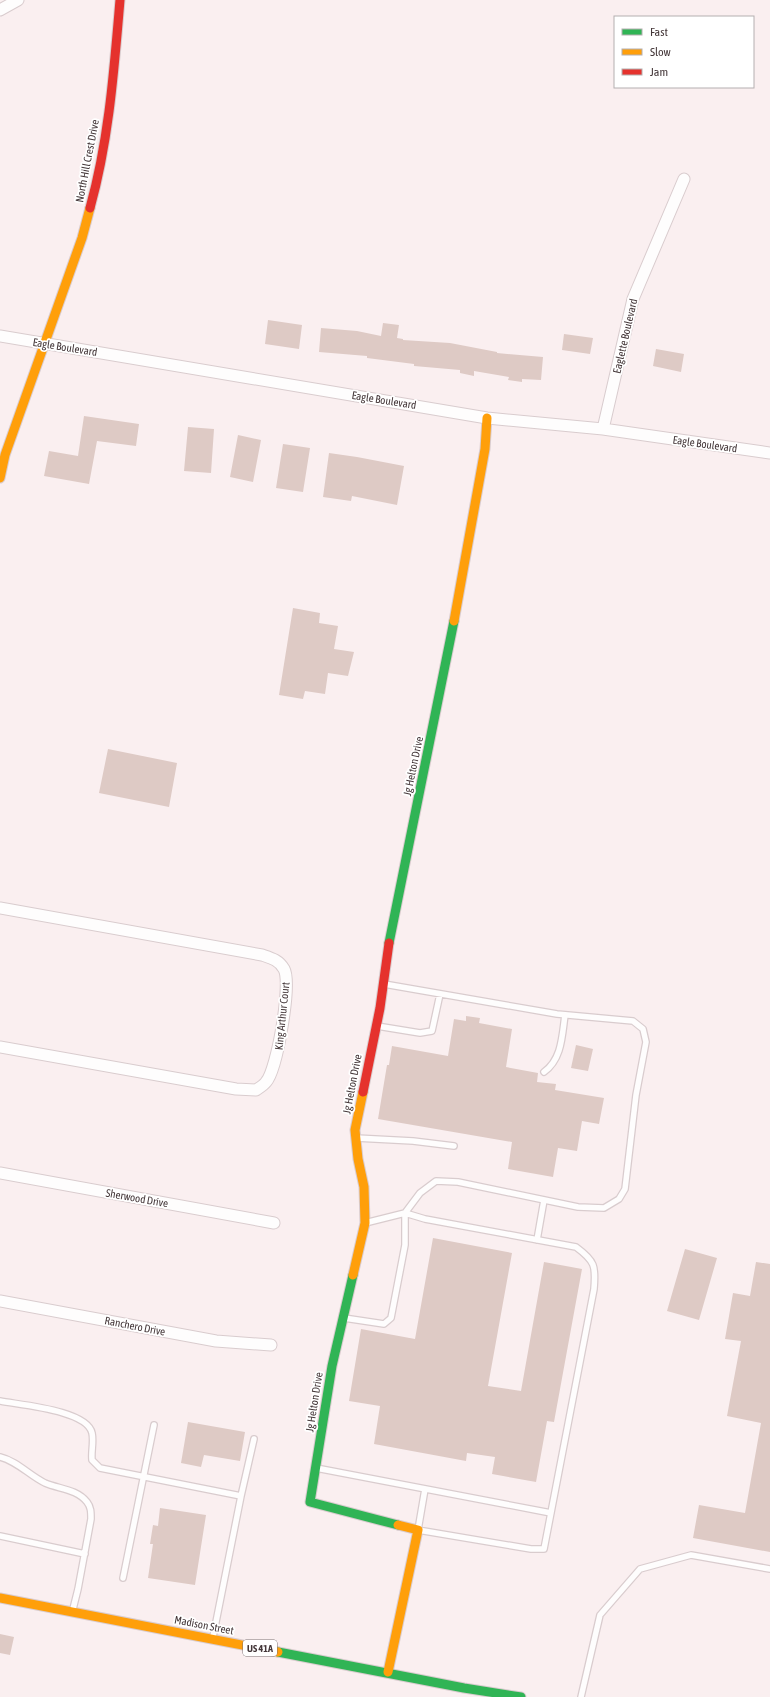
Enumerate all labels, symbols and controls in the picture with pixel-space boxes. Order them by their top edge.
legend [614,16,754,88]
text: Fast [650,25,668,39]
text: Slow [650,45,671,59]
text: Jam [650,65,668,79]
street label: North Hill Crest Drive [73,119,101,203]
street label: Eaglette Boulevard [611,297,639,375]
street label: Eagle Boulevard [32,336,98,358]
street label: Eagle Boulevard [351,389,417,411]
street label: Eagle Boulevard [672,434,738,454]
street label: Jg Helton Drive [401,735,425,797]
street label: King Arthur Court [272,981,292,1051]
street label: Jg Helton Drive [340,1053,364,1115]
street label: Sherwood Drive [105,1187,169,1209]
street label: Ranchero Drive [104,1314,166,1338]
street label: Jg Helton Drive [303,1371,325,1433]
street label: Madison Street [173,1613,235,1637]
road number: US 41A [243,1640,277,1656]

